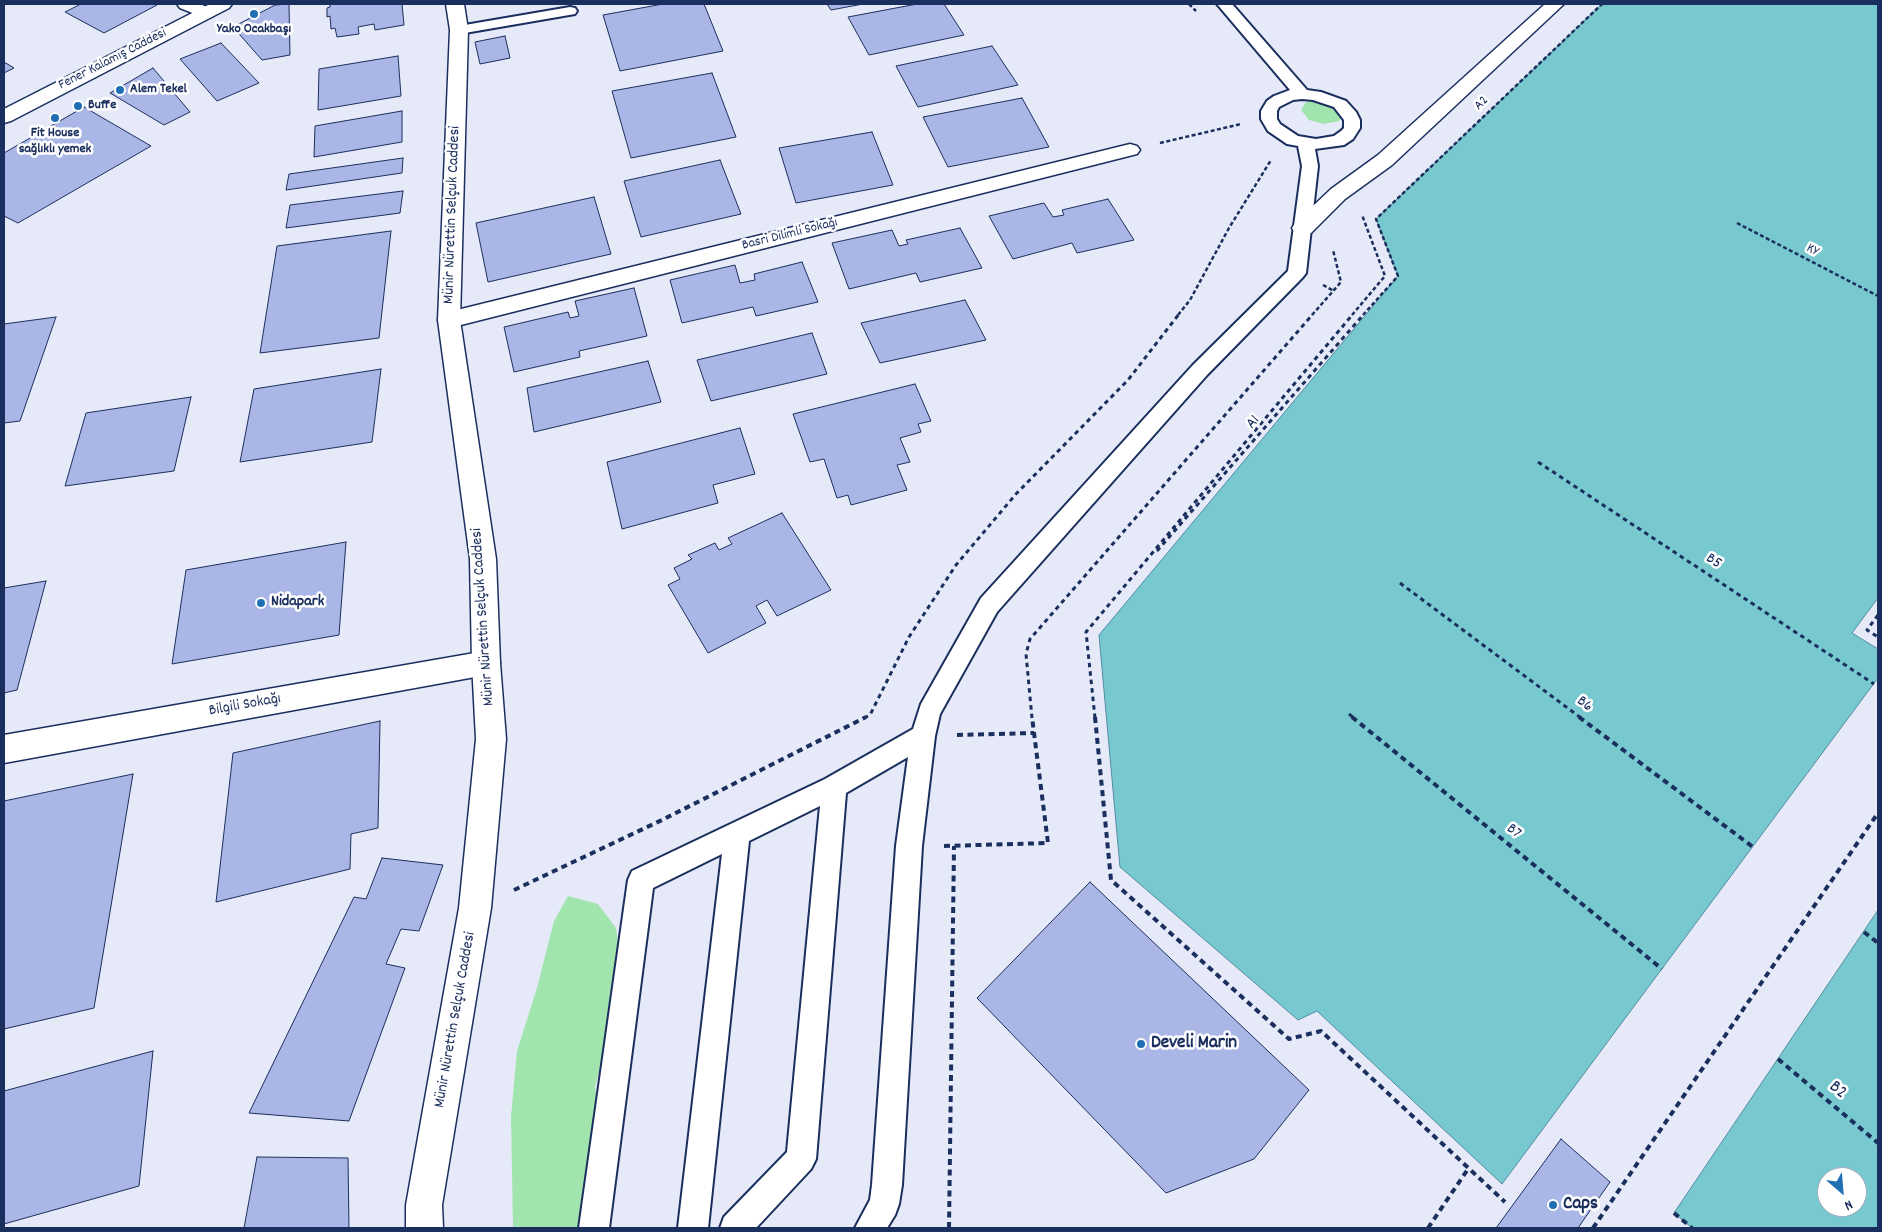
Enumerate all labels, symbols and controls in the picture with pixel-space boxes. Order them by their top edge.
marker: Yako Ocakbaşı [248,8,260,20]
place label: Yako Ocakbaşı [217,22,291,38]
street label: Fener Kalamış Caddesi [56,25,170,95]
place label: Alem Tekel [130,82,187,98]
marker: Alem Tekel [114,84,126,96]
street label: A2 [1471,93,1493,115]
place label: Buffe [88,98,116,114]
marker: Buffe [72,100,84,112]
marker: Fit House sağlıklı yemek [49,112,61,124]
place label: Fit House sağlıklı yemek [19,126,91,158]
street label: Münir Nürettin Selçuk Caddesi [440,126,466,304]
street label: Basri Dilimli Sokağı [740,215,840,255]
street label: KY [1803,241,1821,261]
street label: A1 [1243,412,1265,434]
street label: Münir Nürettin Selçuk Caddesi [468,527,500,707]
street label: B5 [1701,550,1725,574]
place label: Nidapark [271,593,324,613]
marker: Nidapark [255,597,267,609]
street label: Bilgili Sokağı [207,690,283,722]
street label: B6 [1572,693,1596,717]
street label: B7 [1502,820,1524,844]
street label: Münir Nürettin Selçuk Caddesi [431,931,481,1109]
place label: Develi Marin [1151,1033,1237,1055]
marker: Develi Marin [1135,1038,1147,1050]
street label: B2 [1823,1077,1851,1105]
north arrow [1817,1167,1867,1217]
place label: Caps [1563,1194,1598,1216]
text: N [1841,1194,1856,1215]
marker: Caps [1547,1199,1559,1211]

